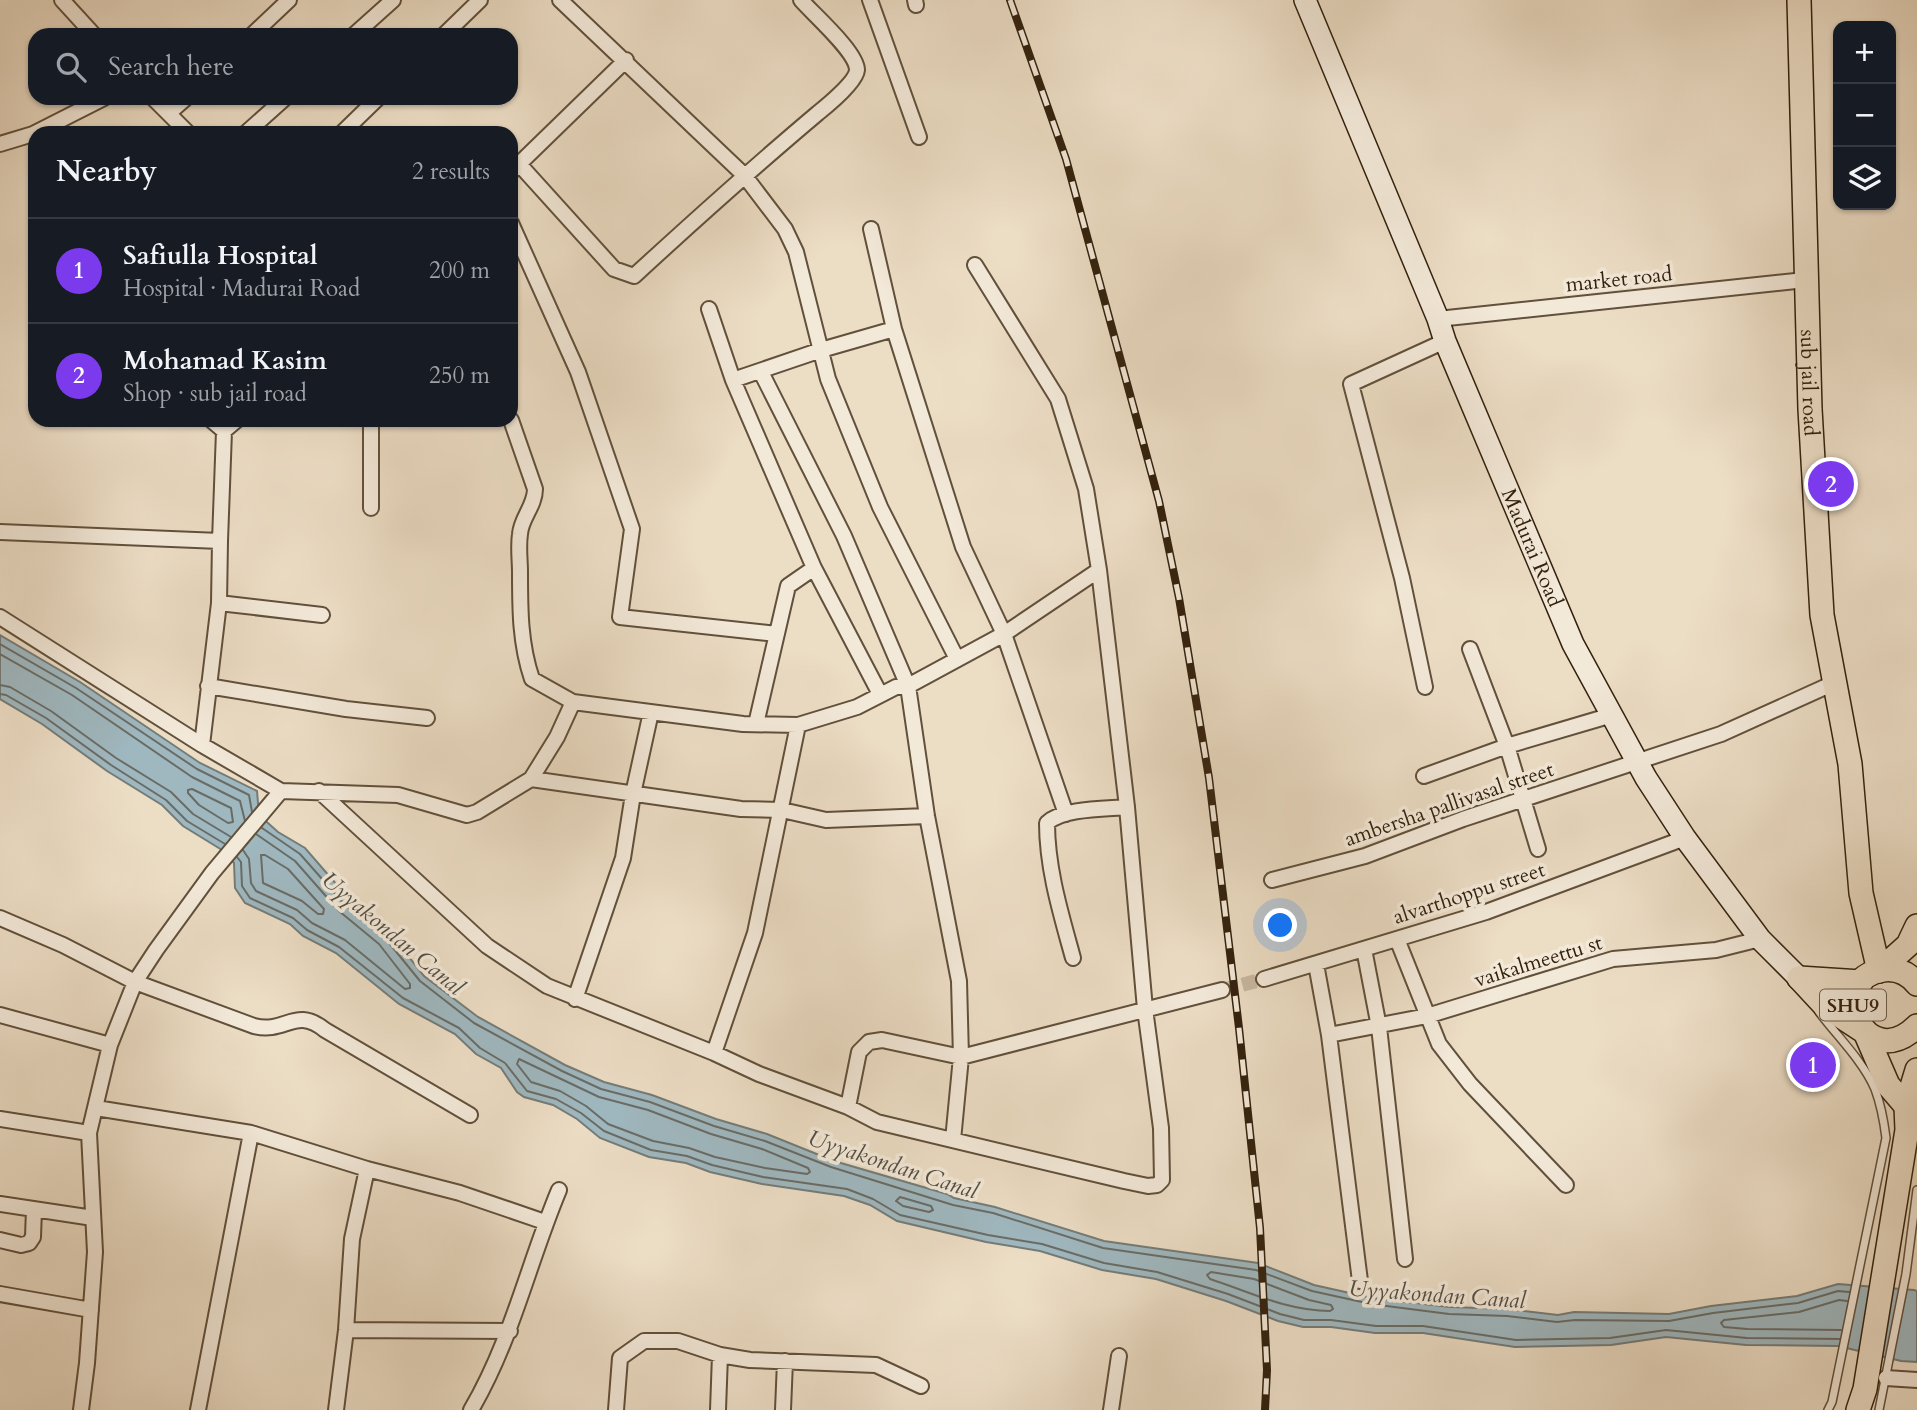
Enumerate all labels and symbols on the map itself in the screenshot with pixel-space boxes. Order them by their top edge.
street label: market road [1564,259,1674,300]
street label: sub jail road [1793,329,1826,437]
pin: 2 [1808,458,1854,510]
street label: Madurai Road [1494,484,1570,612]
street label: ambersha pallivasal street [1341,755,1558,854]
street label: alvarthoppu street [1390,855,1549,932]
water label: Uyyakondan Canal [315,864,471,1003]
your location [1263,908,1297,942]
street label: vaikalmeettu st [1471,928,1606,995]
road number: SHU9 [1820,990,1886,1021]
pin: 1 [1790,1039,1836,1091]
water label: Uyyakondan Canal [804,1122,983,1207]
water label: Uyyakondan Canal [1347,1273,1527,1316]

